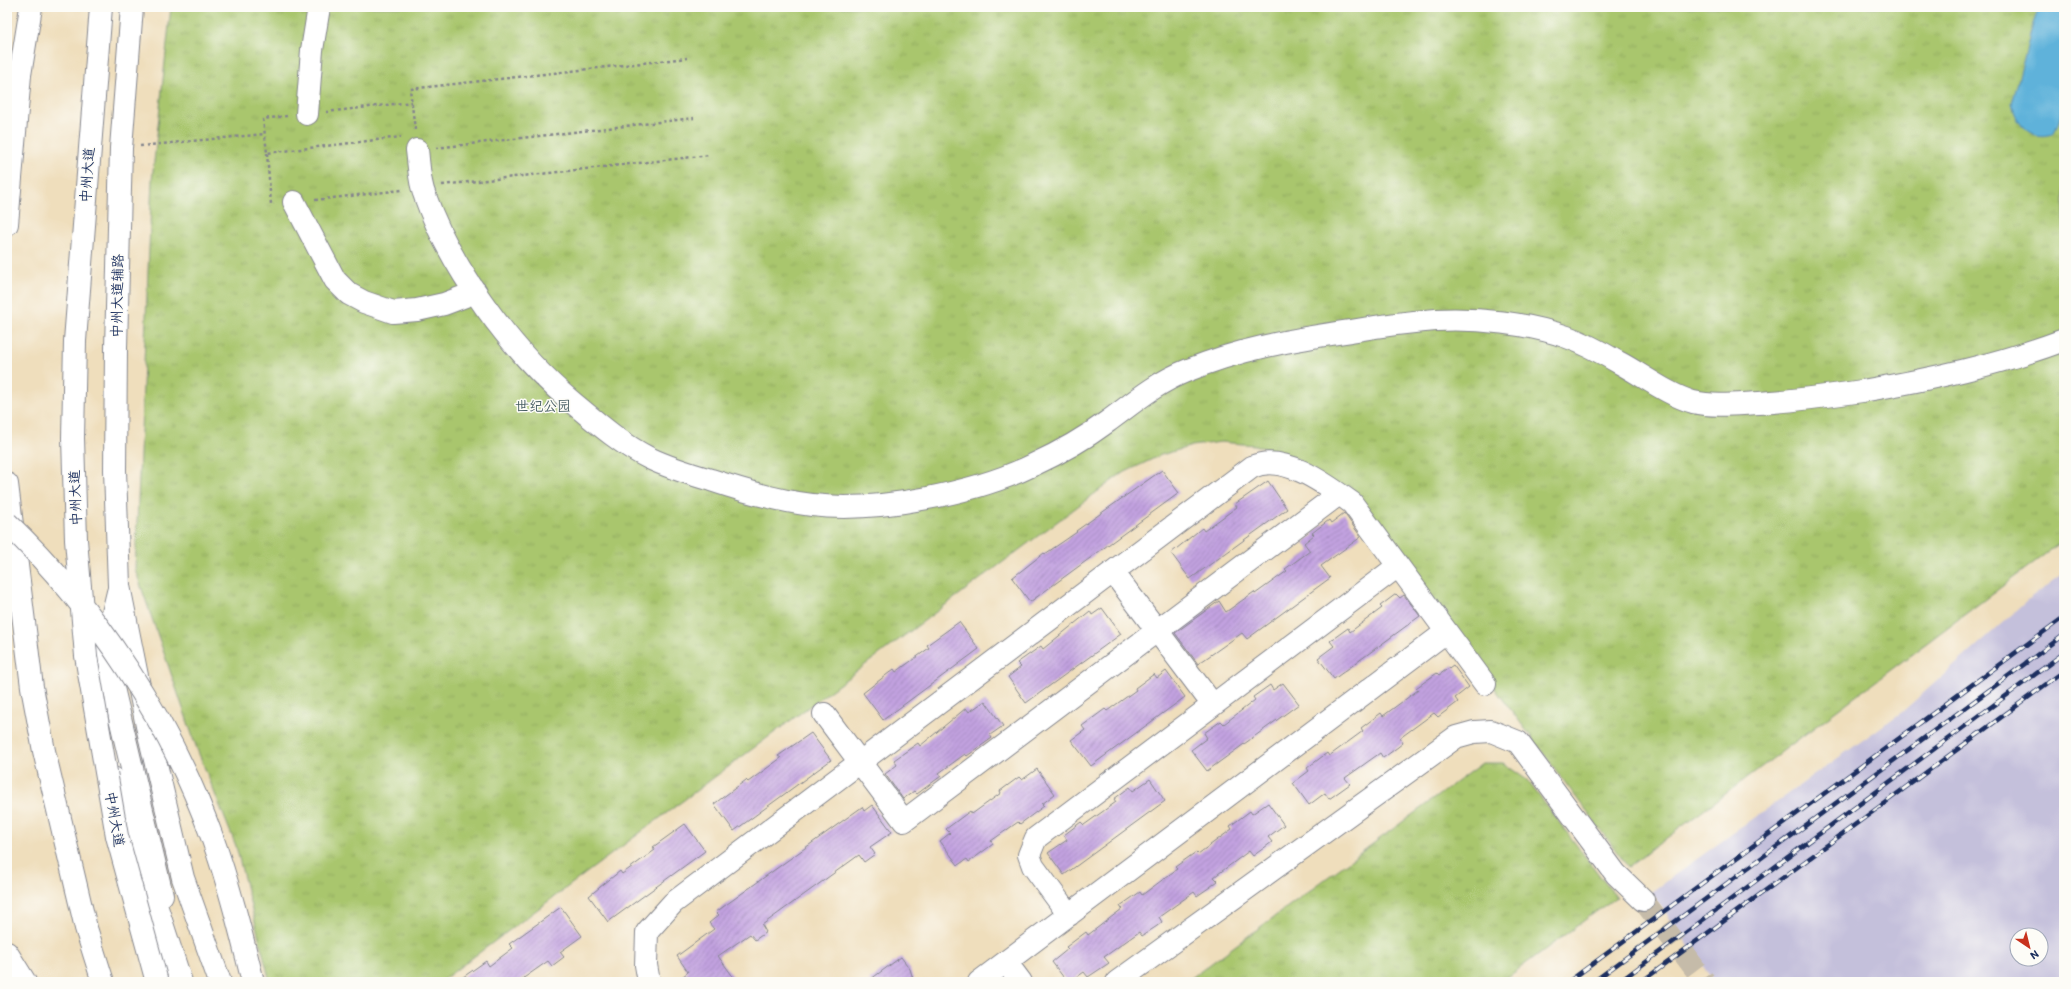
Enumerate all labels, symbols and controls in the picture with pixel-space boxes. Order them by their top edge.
street label: 中州大道 [77,147,98,204]
street label: 中州大道辅路 [108,254,127,338]
park label: 世纪公园 [515,398,571,415]
street label: 中州大道 [66,470,85,526]
street label: 中州大道 [101,790,128,848]
north arrow [2009,927,2049,967]
text: N [2028,947,2041,962]

